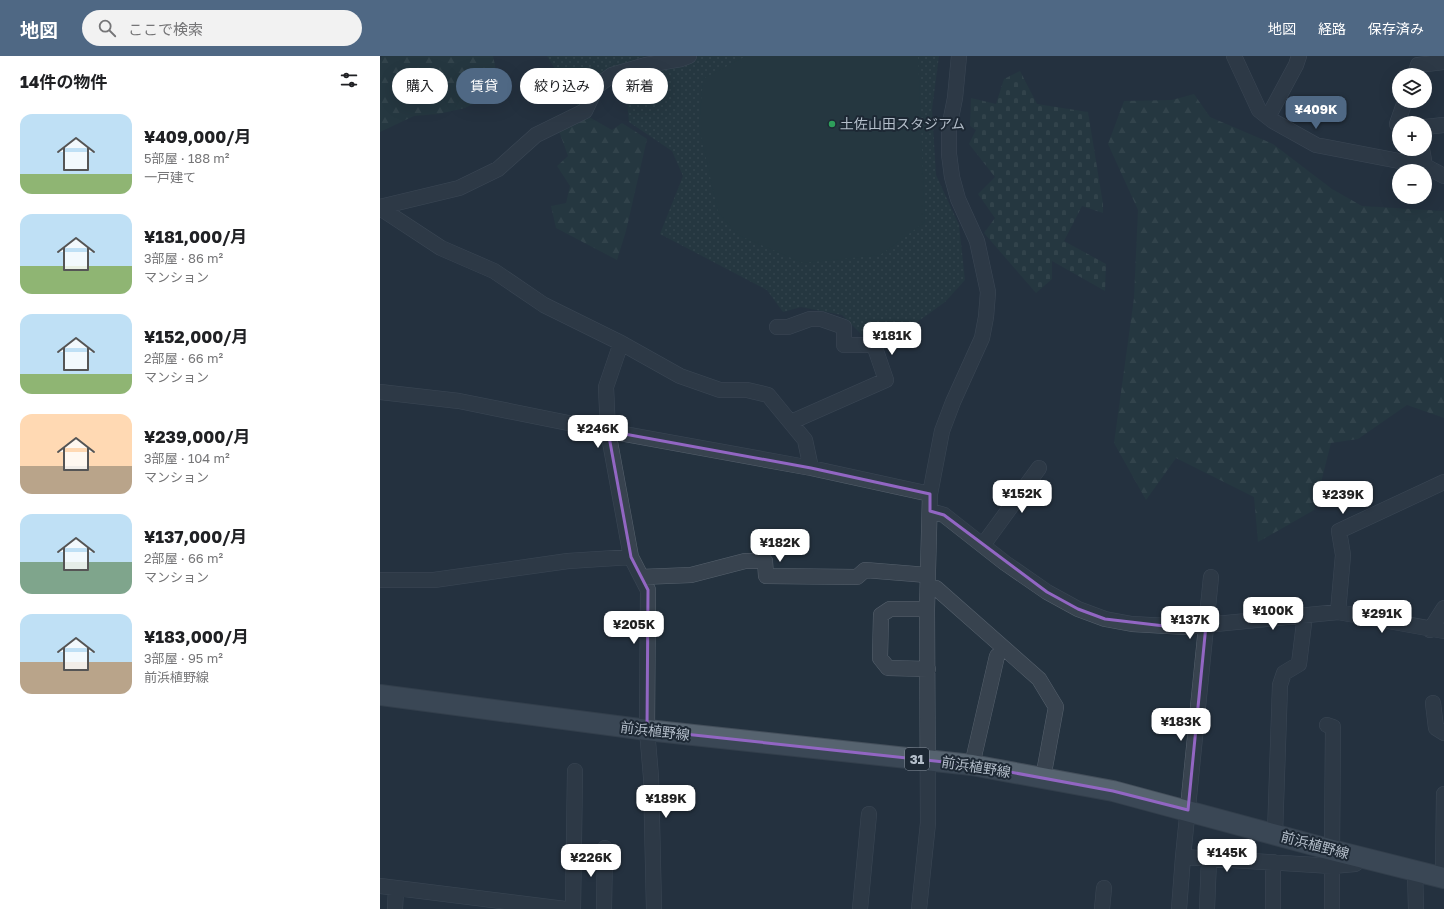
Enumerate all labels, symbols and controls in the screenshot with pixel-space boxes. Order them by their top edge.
search box [82,10,362,46]
icon: search [96,17,118,39]
text: 地図 [20,18,58,41]
text: ここで検索 [128,20,203,38]
text: 地図 [1268,20,1296,37]
text: 経路 [1318,20,1346,37]
text: 保存済み [1368,20,1424,37]
chip: 購入 [392,68,448,104]
chip: 賃貸 [456,68,512,104]
chip: 絞り込み [520,68,604,104]
chip: 新着 [612,68,668,104]
map controls [1392,68,1432,204]
button: layers [1392,68,1432,108]
icon: filters [338,69,360,91]
text: 14件の物件 [20,71,107,92]
pin: ¥409K [1288,96,1344,130]
text: ¥409K [1295,101,1337,117]
place label: 土佐山田スタジアム [840,115,965,132]
button: + [1392,116,1432,156]
marker: 土佐山田スタジアム [827,119,837,129]
text: ¥409,000/月 [144,126,251,147]
icon: home [52,130,100,178]
text: 5部屋 · 188 m² [144,150,230,166]
button: − [1392,164,1432,204]
text: 一戸建て [144,169,196,185]
text: ¥181,000/月 [144,226,247,247]
icon: home [52,230,100,278]
text: 3部屋 · 86 m² [144,250,223,266]
text: マンション [144,269,209,285]
pin: ¥181K [864,322,920,356]
text: ¥152,000/月 [144,326,248,347]
text: ¥181K [872,327,912,343]
icon: home [52,330,100,378]
text: 2部屋 · 66 m² [144,350,223,366]
text: マンション [144,369,209,385]
pin: ¥246K [570,415,626,449]
text: ¥246K [577,420,619,436]
text: ¥239,000/月 [144,426,251,447]
icon: home [52,430,100,478]
text: 3部屋 · 104 m² [144,450,230,466]
text: マンション [144,469,209,485]
pin: ¥152K [994,480,1050,514]
pin: ¥239K [1315,481,1371,515]
text: ¥152K [1002,485,1042,501]
text: ¥239K [1322,486,1364,502]
text: ¥137,000/月 [144,526,247,547]
pin: ¥182K [752,529,808,563]
icon: home [52,530,100,578]
text: ¥182K [760,534,800,550]
text: 2部屋 · 66 m² [144,550,223,566]
text: マンション [144,569,209,585]
pin: ¥100K [1245,597,1301,631]
pin: ¥291K [1354,600,1410,634]
text: ¥100K [1252,602,1294,618]
text: ¥291K [1362,605,1402,621]
pin: ¥137K [1162,606,1218,640]
pin: ¥205K [606,611,662,645]
text: ¥137K [1170,611,1210,627]
text: ¥205K [613,616,655,632]
text: ¥183,000/月 [144,626,249,647]
icon: home [52,630,100,678]
text: 3部屋 · 95 m² [144,650,223,666]
text: 前浜植野線 [144,669,209,685]
pin: ¥183K [1153,708,1209,742]
text: ¥183K [1161,713,1201,729]
street label: 前浜植野線 [619,718,691,743]
road number: 31 [905,748,929,770]
street label: 前浜植野線 [940,753,1012,780]
pin: ¥189K [638,785,694,819]
text: ¥189K [645,790,687,806]
street label: 前浜植野線 [1279,827,1351,862]
pin: ¥145K [1199,839,1255,873]
pin: ¥226K [563,844,619,878]
text: ¥145K [1207,844,1247,860]
text: ¥226K [570,849,612,865]

